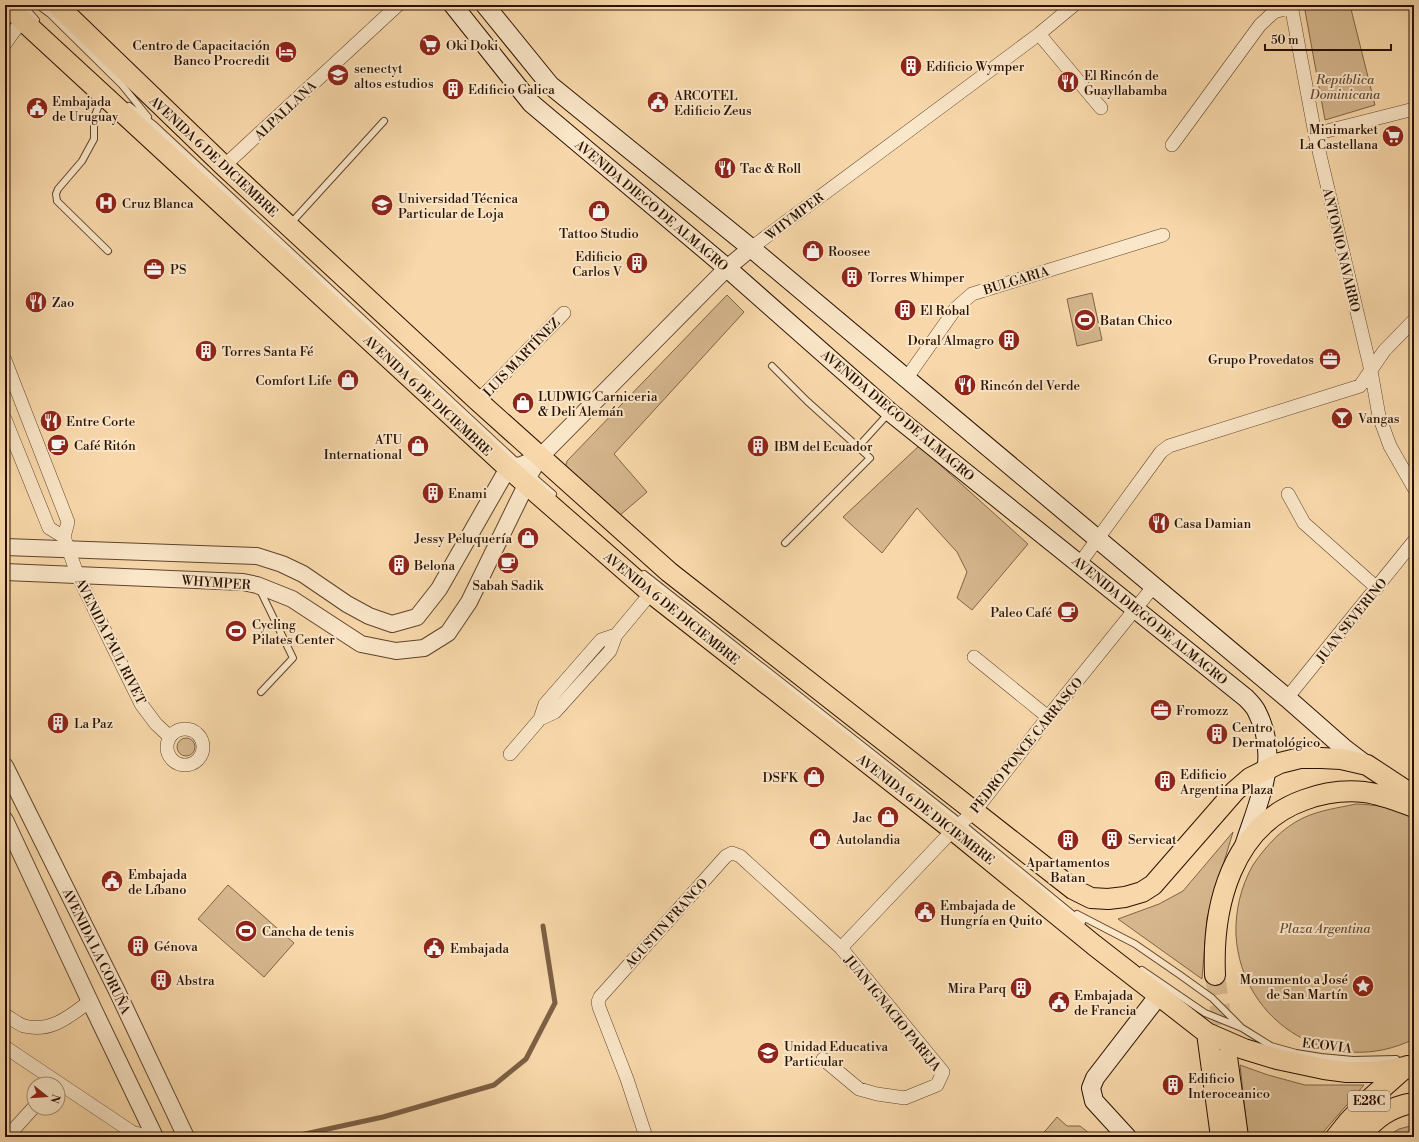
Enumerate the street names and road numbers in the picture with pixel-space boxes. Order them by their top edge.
street label: ALPALLANA [251,77,321,144]
street label: AVENIDA 6 DE DICIEMBRE [145,92,281,221]
street label: AVENIDA DIEGO DE ALMAGRO [571,136,731,275]
street label: ANTONIO NAVARRO [1319,186,1363,314]
street label: WHYMPER [761,189,828,245]
street label: BULGARIA [981,263,1052,299]
street label: LUIS MARTÍNEZ [479,314,563,400]
street label: AVENIDA 6 DE DICIEMBRE [359,331,495,460]
street label: AVENIDA DIEGO DE ALMAGRO [817,346,977,485]
street label: AVENIDA 6 DE DICIEMBRE [599,548,743,669]
street label: AVENIDA DIEGO DE ALMAGRO [1068,552,1230,688]
street label: WHYMPER [180,573,252,593]
street label: AVENIDA PAUL RIVET [71,575,149,707]
street label: JUAN SEVERINO [1312,575,1391,667]
street label: PEDRO PONCE CARRASCO [967,675,1086,817]
street label: AVENIDA 6 DE DICIEMBRE [853,750,997,868]
street label: AGUSTIN FRANCO [621,875,711,973]
street label: AVENIDA LA CORUÑA [58,885,135,1018]
street label: JUAN IGNACIO PAREJA [840,952,945,1076]
street label: ECOVIA [1301,1035,1354,1057]
road number: E28C [1348,1091,1390,1111]

